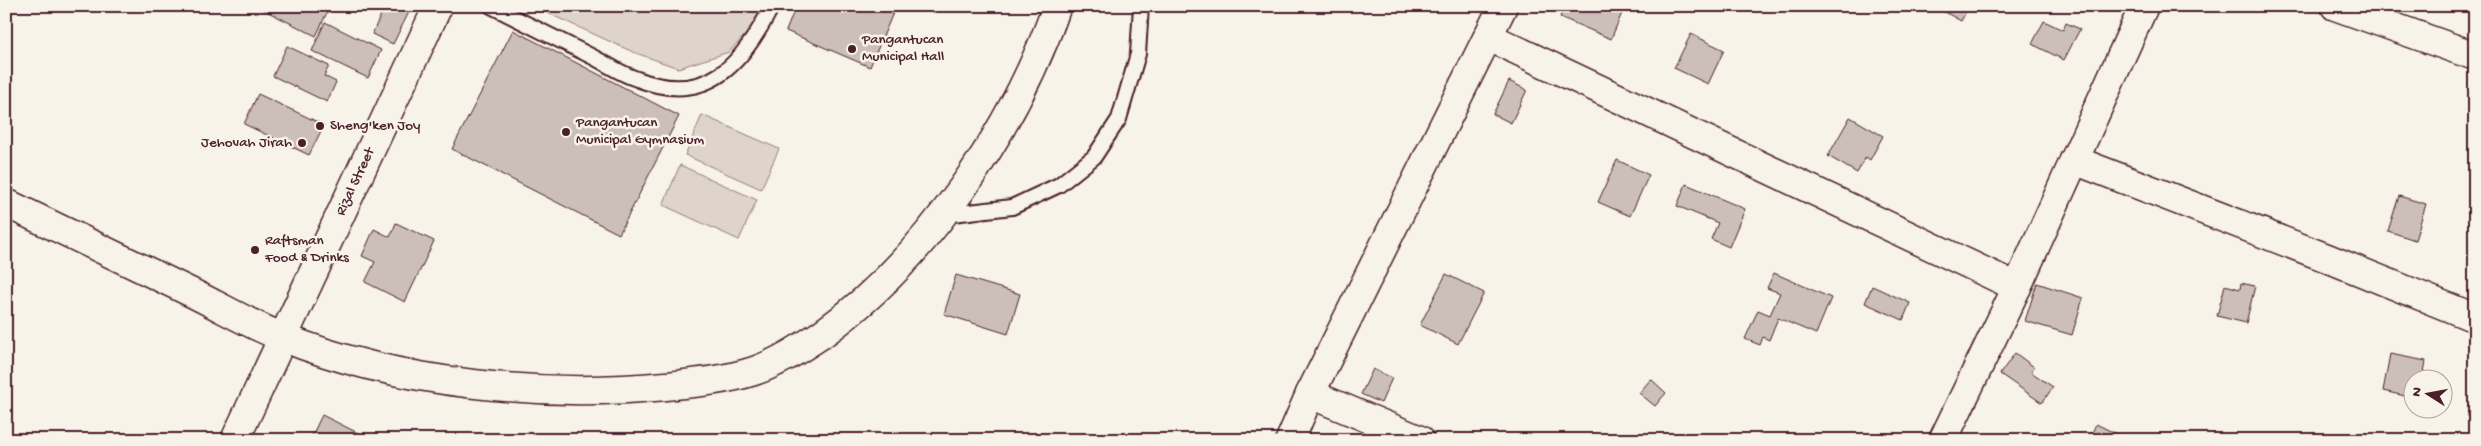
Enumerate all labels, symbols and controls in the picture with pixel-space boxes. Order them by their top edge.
place label: Pangantucan Municipal Hall [861,31,944,66]
marker: Pangantucan Municipal Hall [846,43,858,55]
place label: Pangantucan Municipal Gymnasium [575,114,705,149]
place label: Sheng'ken Joy [330,117,421,135]
marker: Sheng'ken Joy [314,120,326,132]
marker: Pangantucan Municipal Gymnasium [560,126,572,138]
place label: Jehovah Jirah [201,134,292,152]
marker: Jehovah Jirah [296,137,308,149]
street label: Rizal Street [332,143,380,219]
place label: Raftsman Food & Drinks [264,232,349,267]
marker: Raftsman Food & Drinks [249,244,261,256]
north arrow [2404,368,2454,418]
text: N [2408,386,2427,398]

